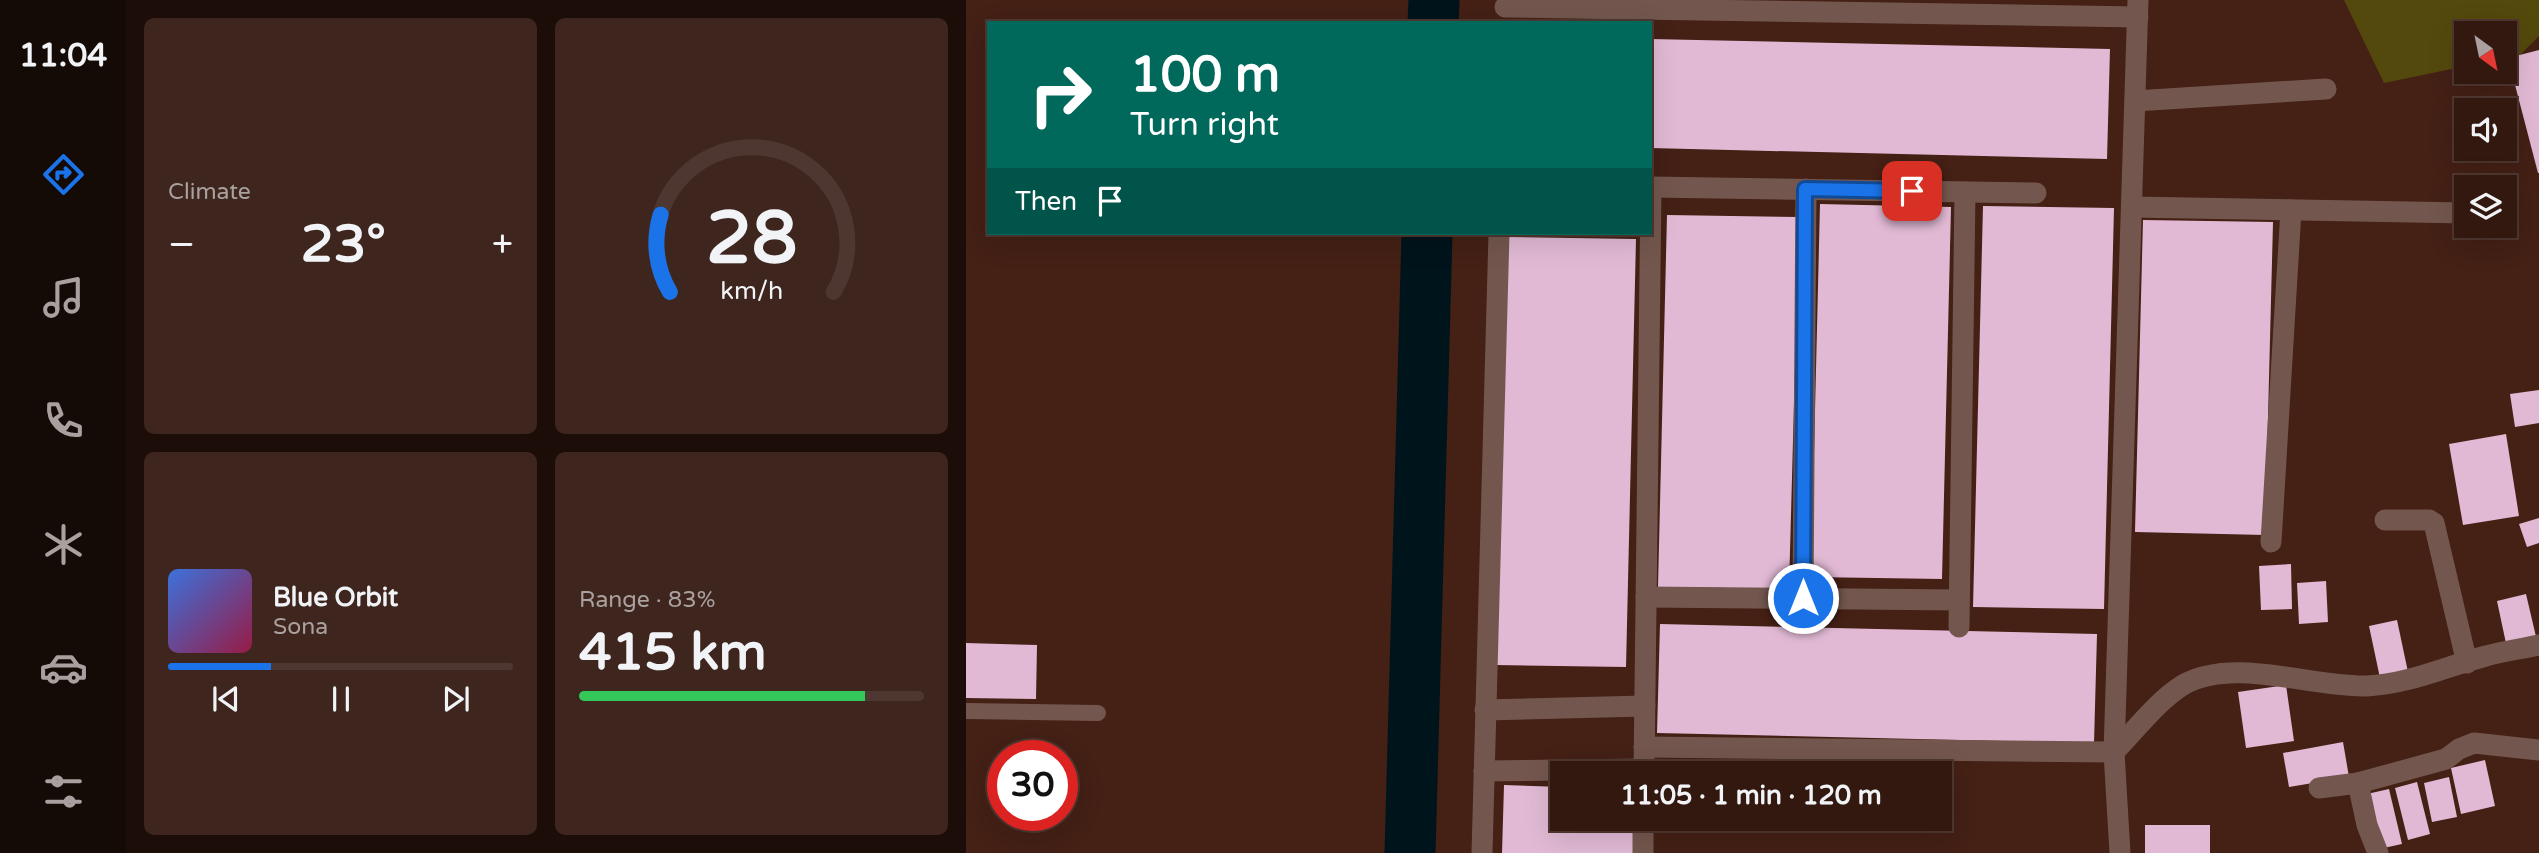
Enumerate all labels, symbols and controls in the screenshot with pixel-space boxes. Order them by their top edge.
north arrow [2454,21,2516,84]
map controls [2454,21,2517,238]
text: 11:04 [19,37,107,75]
text: 100 m [1130,46,1280,105]
icon: right [1015,49,1106,140]
button: sound [2454,98,2517,161]
text: Turn right [1130,106,1279,144]
icon: directions [39,150,88,199]
pin [1882,161,1942,221]
icon: arrive [1893,172,1931,210]
button: layers [2454,175,2517,238]
text: Climate [168,178,251,206]
icon: arrive [1091,182,1129,220]
text: Then [1015,186,1077,217]
text: 28 [706,195,797,283]
text: 23° [301,213,386,276]
text: − [168,222,195,268]
text: + [492,222,513,268]
icon: music [39,273,88,322]
text: km/h [720,276,783,306]
icon: phone [39,396,88,445]
icon: climate [39,520,88,569]
position arrow [1766,561,1840,635]
text: Blue Orbit [273,582,398,613]
text: Range · 83% [579,586,715,614]
text: Sona [273,613,328,641]
text: 415 km [579,621,767,684]
icon: car [39,643,88,692]
icon: previous [207,680,245,718]
icon: pause [322,680,360,718]
icon: next [437,680,475,718]
speed limit sign: 30 [987,740,1078,831]
icon: filters [39,767,88,816]
text: 11:05 · 1 min · 120 m [1620,780,1882,811]

